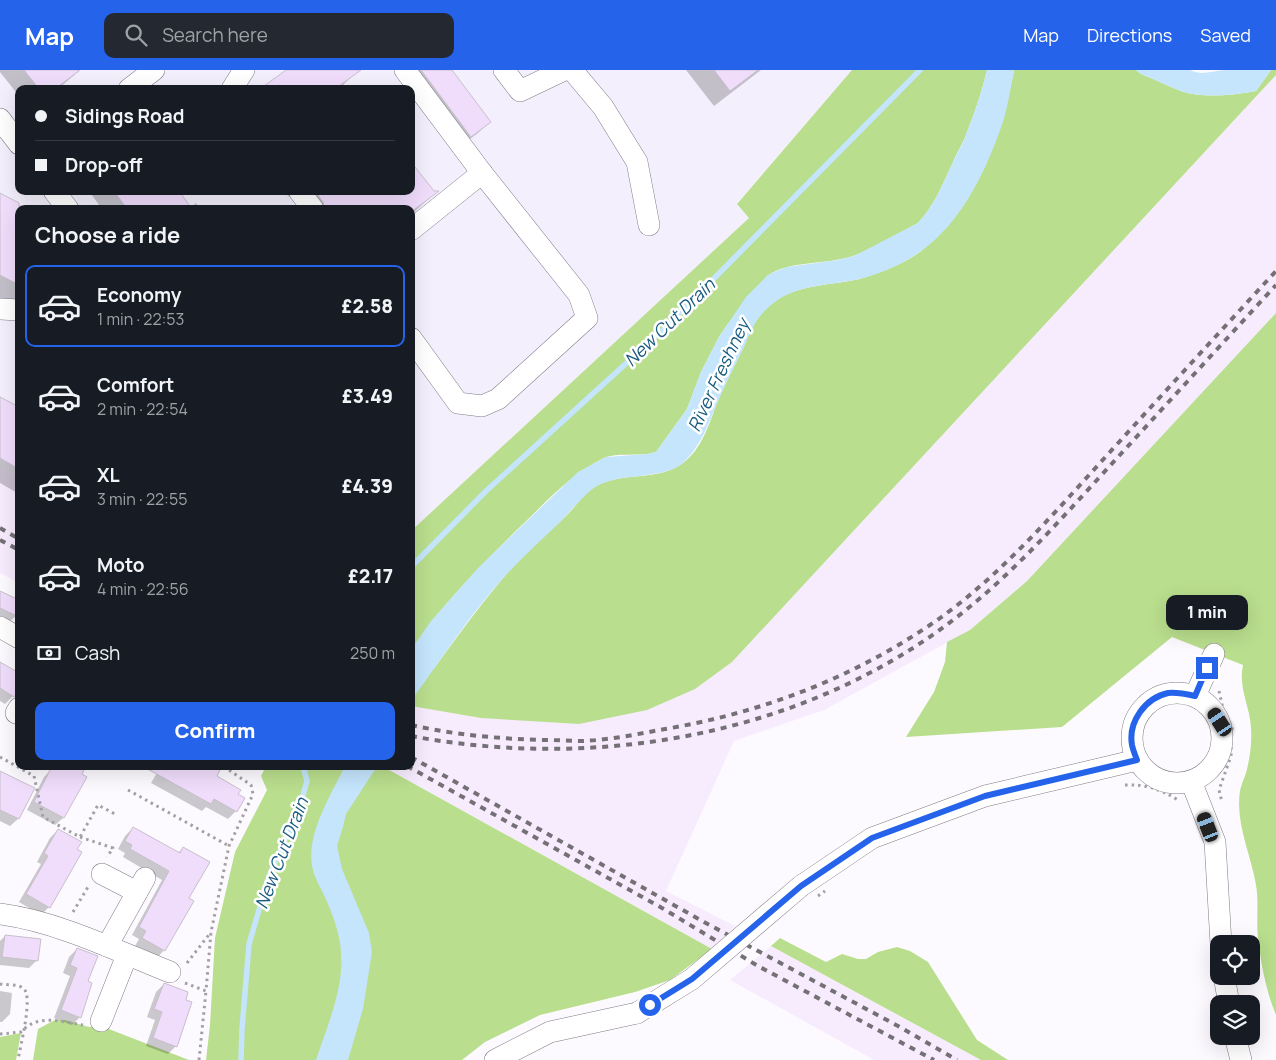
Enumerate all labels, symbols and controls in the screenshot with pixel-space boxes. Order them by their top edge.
search box [104,13,454,58]
text: Map [25,19,74,52]
icon: search [122,21,150,49]
text: Search here [162,22,268,48]
text: Map [1023,23,1059,47]
text: Directions [1087,23,1172,47]
text: Saved [1200,23,1251,47]
text: Sidings Road [65,103,185,129]
text: Drop-off [65,152,142,178]
text: Choose a ride [35,220,180,250]
water label: New Cut Drain [618,272,720,371]
text: Economy [97,282,181,308]
icon: car [37,284,82,329]
text: £2.58 [342,293,393,319]
text: 1 min · 22:53 [97,308,184,330]
water label: River Freshney [681,313,756,435]
text: Comfort [97,372,174,398]
icon: car [37,374,82,419]
text: £3.49 [342,383,393,409]
text: 2 min · 22:54 [97,398,188,420]
text: XL [97,462,120,488]
icon: car [37,464,82,509]
text: £4.39 [342,473,393,499]
text: 3 min · 22:55 [97,488,187,510]
text: Moto [97,552,144,578]
icon: car [37,554,82,599]
text: £2.17 [348,563,393,589]
text: 4 min · 22:56 [97,578,189,600]
callout: 1 min [1166,596,1248,630]
text: 1 min [1187,601,1227,623]
icon: cash [35,639,63,667]
text: Cash [75,640,120,666]
text: 250 m [350,642,395,664]
route end [1196,657,1218,679]
button: Confirm [35,702,395,760]
car [1205,705,1234,739]
water label: New Cut Drain [249,793,314,912]
car [1195,810,1220,844]
map controls [1210,935,1260,1045]
button: locate [1210,935,1260,985]
route start [639,994,661,1016]
button: layers [1210,995,1260,1045]

